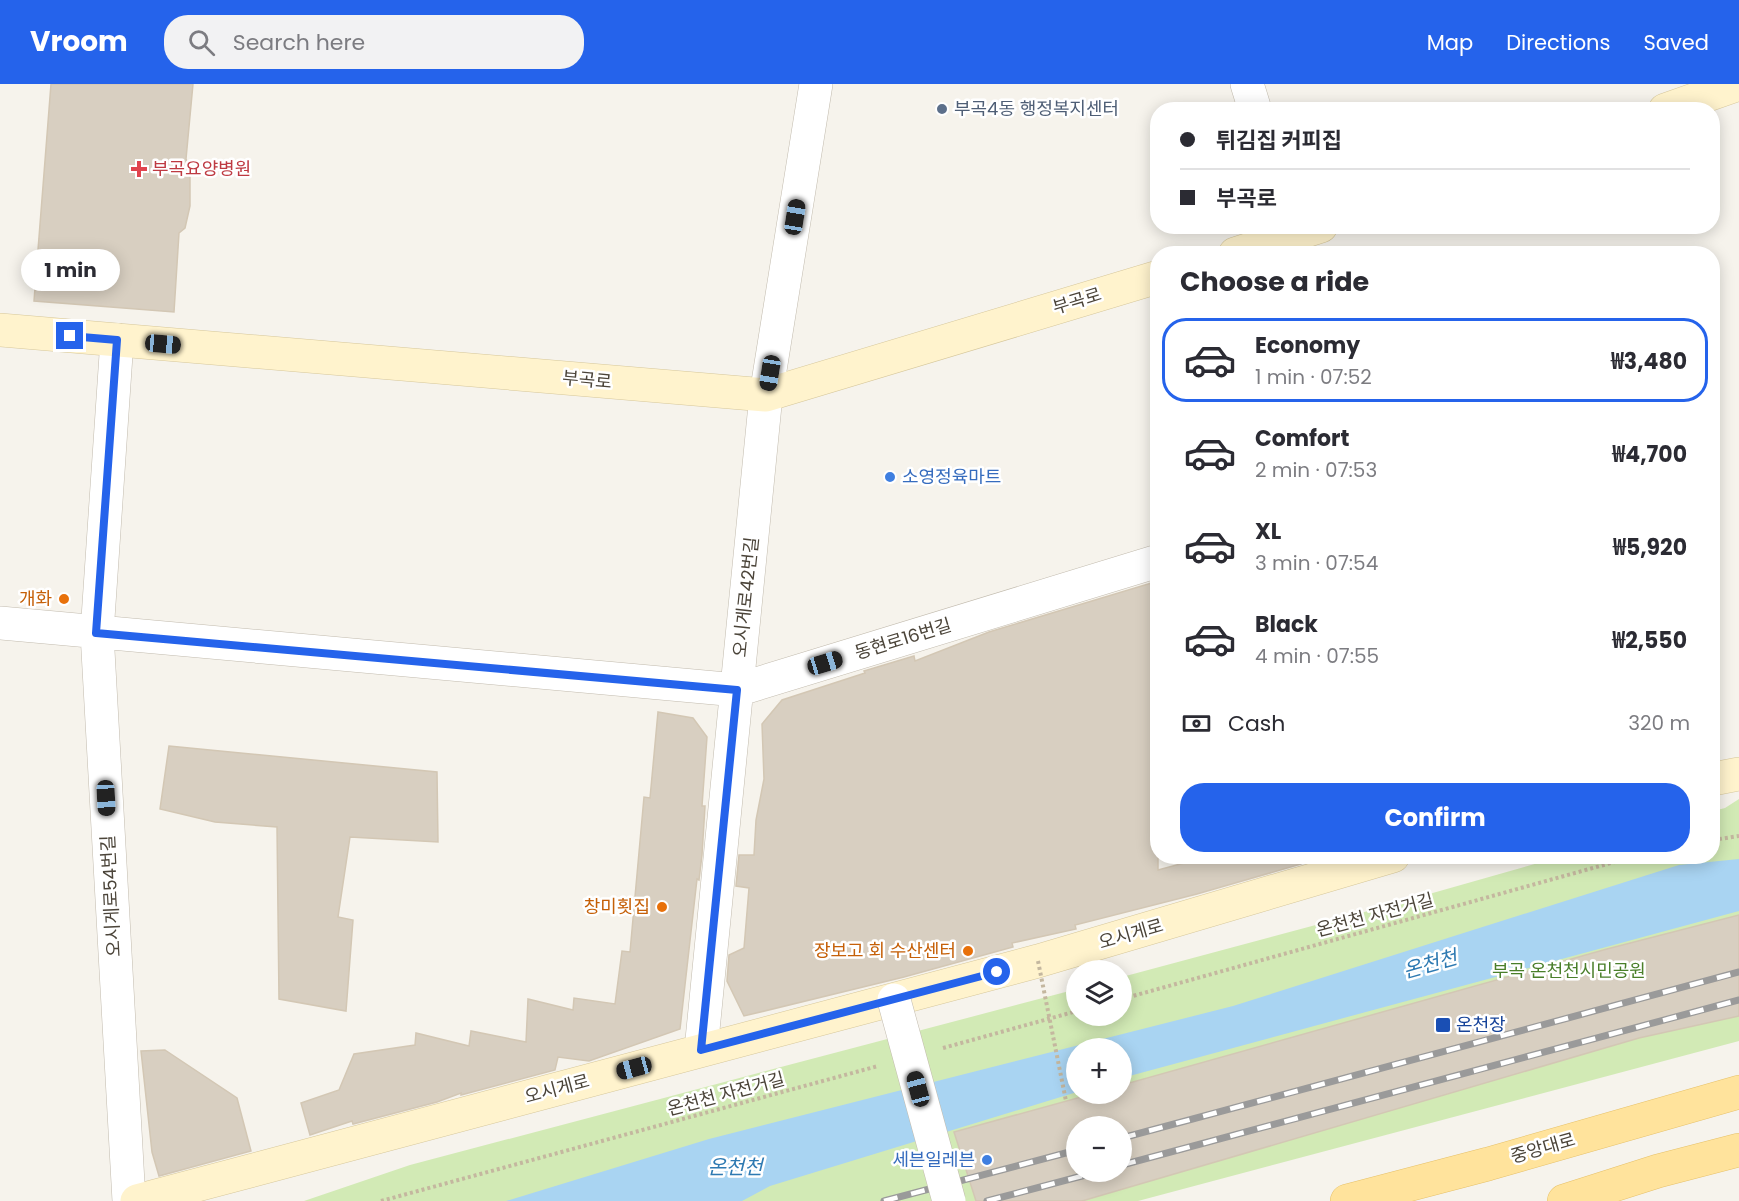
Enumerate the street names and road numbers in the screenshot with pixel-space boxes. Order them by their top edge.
street label: 부곡로 [1049,281,1104,320]
street label: 부곡로 [561,365,613,394]
street label: 오시게로42번길 [727,535,764,658]
street label: 동현로16번길 [851,612,954,665]
street label: 오시게로54번길 [95,834,126,958]
street label: 온천천 자전거길 [1313,887,1436,942]
street label: 오시게로 [1096,912,1166,955]
street label: 온천천 자전거길 [664,1066,787,1121]
street label: 오시게로 [522,1068,592,1109]
street label: 중앙대로 [1508,1126,1578,1169]

